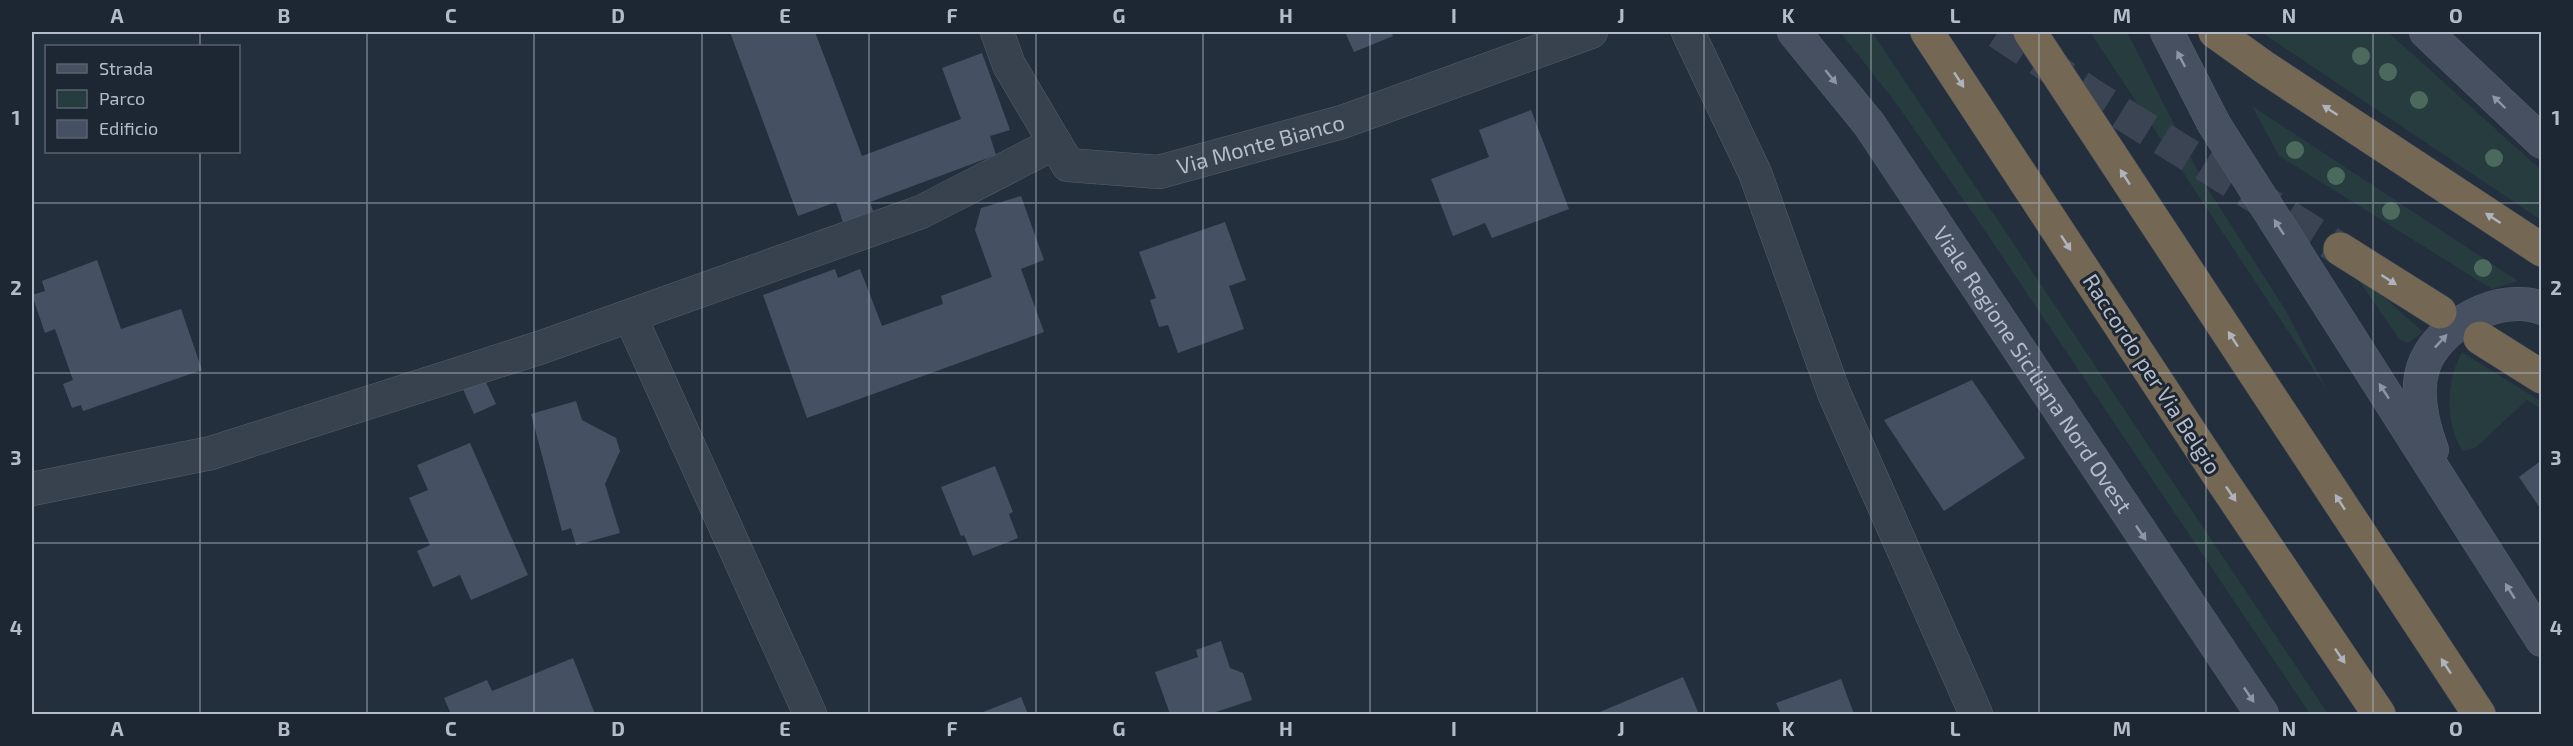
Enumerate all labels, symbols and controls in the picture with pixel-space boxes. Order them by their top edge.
text: A [110,3,124,27]
text: B [278,3,290,27]
text: C [445,3,457,27]
text: D [611,3,625,27]
text: E [779,3,791,27]
text: F [946,3,958,27]
text: G [1113,3,1125,27]
text: H [1279,3,1293,27]
text: I [1451,3,1457,27]
text: J [1617,3,1625,27]
text: K [1782,3,1795,27]
text: L [1950,3,1961,27]
text: M [2113,3,2131,27]
text: N [2282,3,2296,27]
text: O [2449,3,2463,27]
legend [45,45,240,153]
one-way arrow [2176,50,2186,67]
text: Strada [99,57,153,79]
one-way arrow [1824,69,1837,85]
one-way arrow [1953,72,1965,88]
text: Parco [99,87,145,109]
one-way arrow [2492,95,2507,109]
text: 1 [12,105,20,129]
one-way arrow [2322,105,2338,116]
text: 1 [2552,105,2560,129]
street label: Via Monte Bianco [1174,108,1347,179]
text: Edificio [99,117,158,139]
one-way arrow [2120,168,2131,185]
one-way arrow [2484,212,2501,223]
one-way arrow [2274,219,2285,235]
street label: Viale Regione Siciliana Nord Ovest [1929,221,2138,518]
one-way arrow [2060,235,2072,251]
street label: Raccordo per Via Belgio [2078,269,2227,478]
text: 2 [10,275,22,299]
one-way arrow [2381,275,2397,286]
text: 2 [2550,275,2562,299]
one-way arrow [2227,332,2239,348]
one-way arrow [2434,334,2447,349]
one-way arrow [2379,383,2390,399]
text: 3 [10,445,22,469]
text: 3 [2550,445,2562,469]
one-way arrow [2225,486,2236,502]
one-way arrow [2334,495,2346,511]
one-way arrow [2136,524,2147,541]
one-way arrow [2505,583,2516,599]
text: 4 [10,615,23,639]
text: 4 [2550,615,2563,639]
one-way arrow [2334,647,2346,663]
one-way arrow [2441,657,2452,674]
one-way arrow [2244,687,2255,703]
text: A [110,716,124,740]
text: B [278,716,290,740]
text: C [445,716,457,740]
text: D [611,716,625,740]
text: E [779,716,791,740]
text: F [946,716,958,740]
text: G [1113,716,1125,740]
text: H [1279,716,1293,740]
text: I [1451,716,1457,740]
text: J [1617,716,1625,740]
text: K [1782,716,1795,740]
text: L [1950,716,1961,740]
text: M [2113,716,2131,740]
text: N [2282,716,2296,740]
text: O [2449,716,2463,740]

